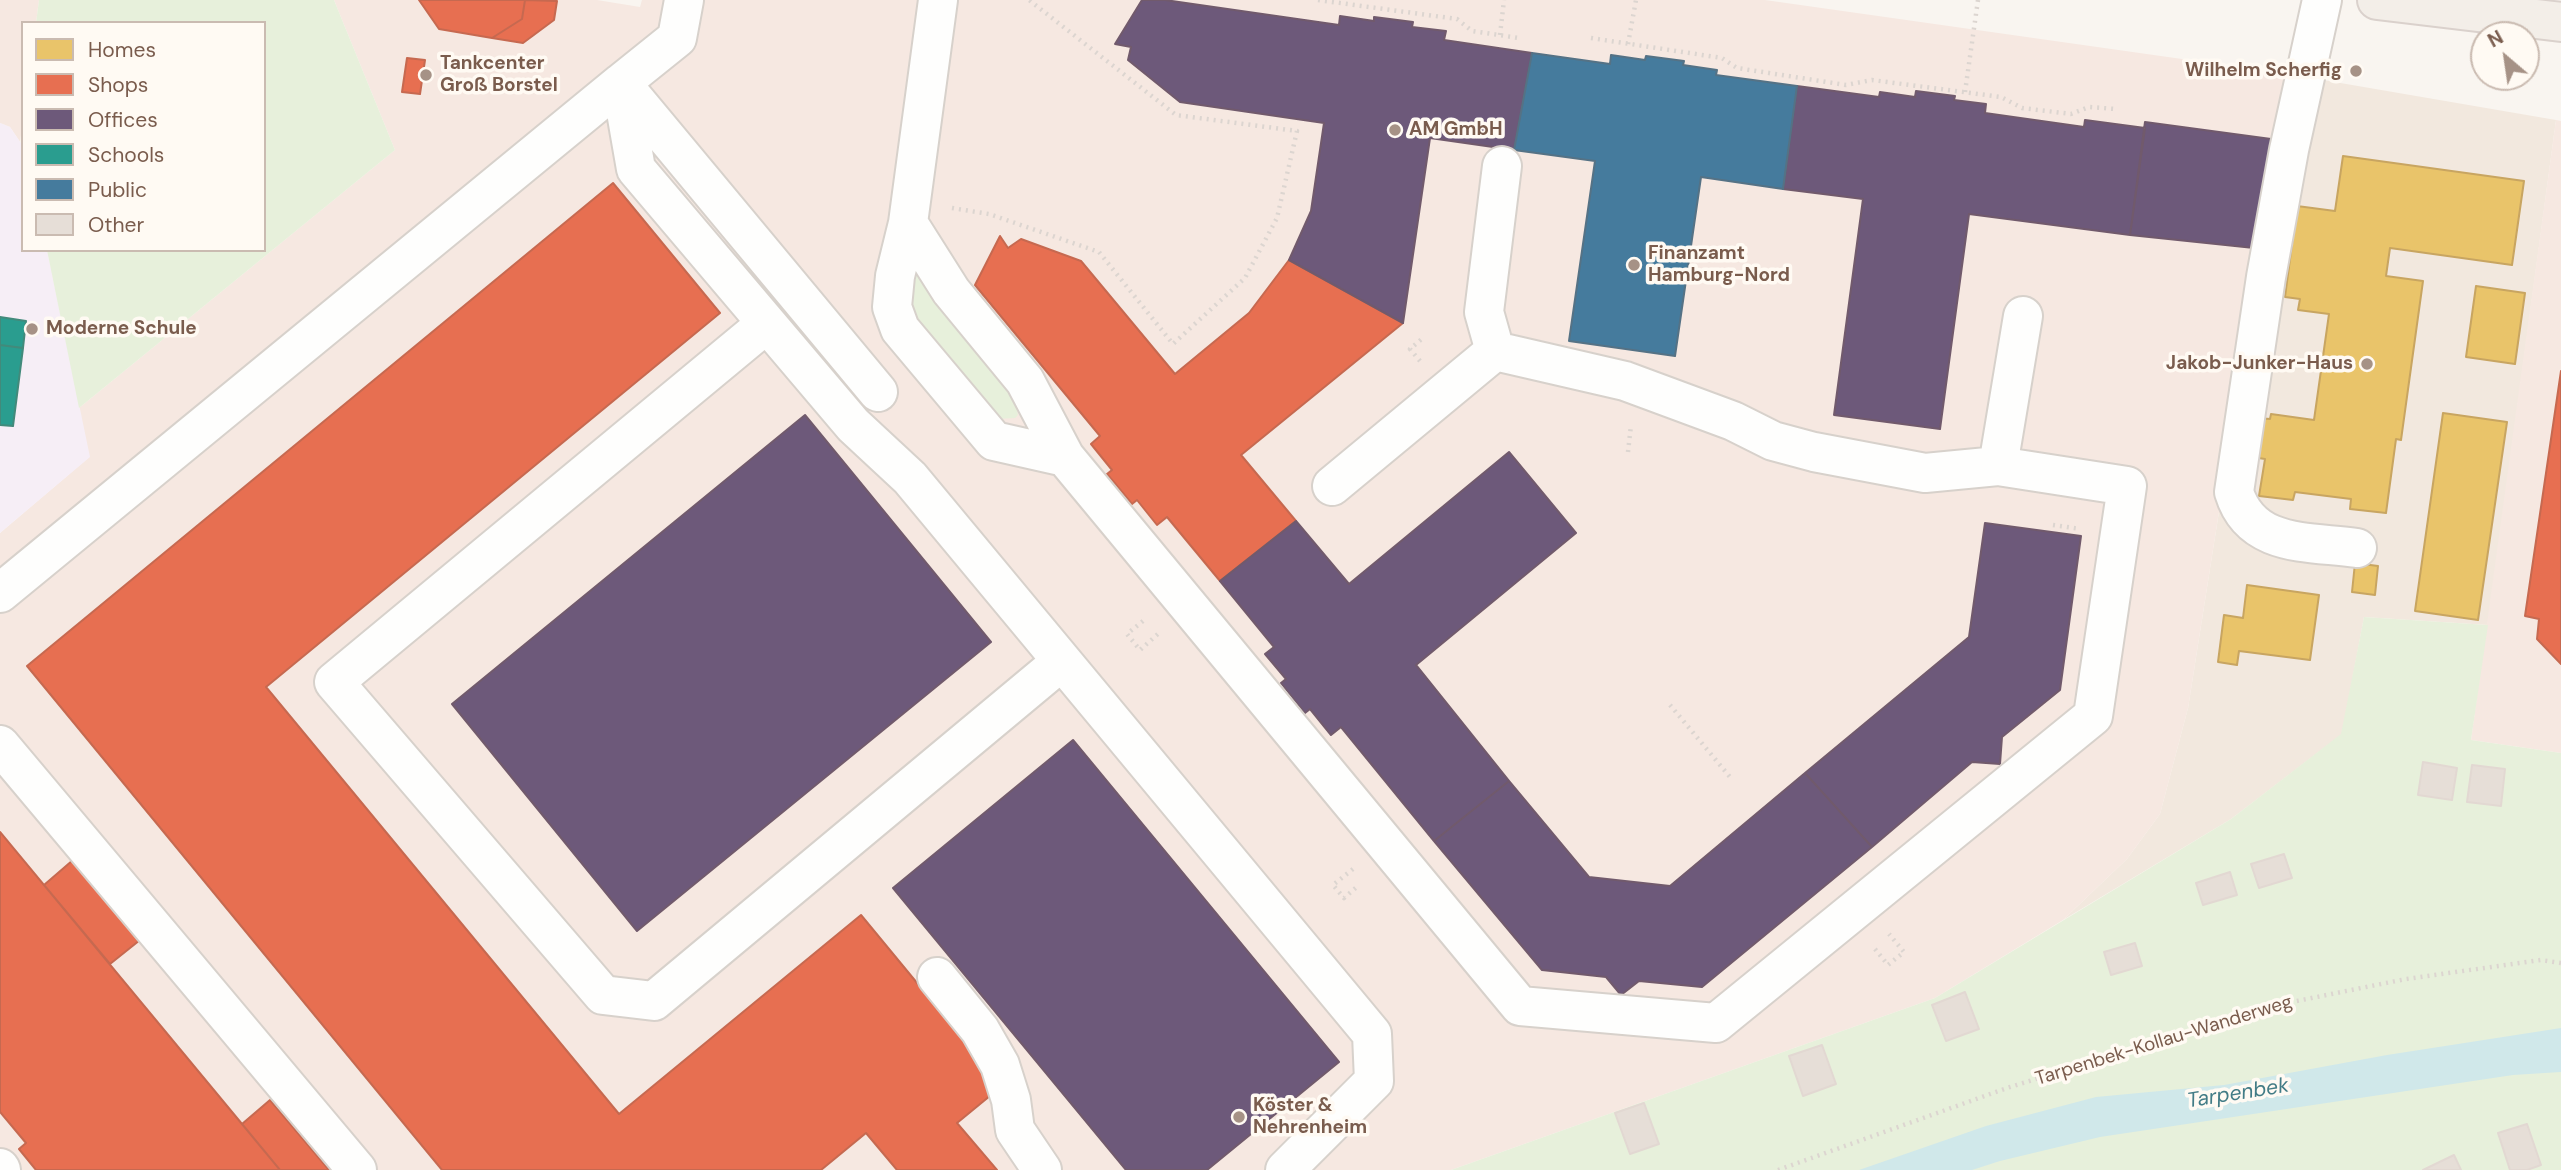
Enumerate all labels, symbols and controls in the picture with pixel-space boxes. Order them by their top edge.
legend [21,21,266,252]
north arrow [2470,21,2540,91]
text: N [2483,25,2508,53]
text: Homes [88,36,156,64]
place label: Tankcenter Groß Borstel [440,53,558,97]
place label: Wilhelm Scherfig [2185,60,2342,82]
marker: Wilhelm Scherfig [2348,63,2364,79]
marker: Tankcenter Groß Borstel [418,67,434,83]
text: Shops [88,71,148,99]
text: Offices [88,106,158,134]
place label: AM GmbH [1409,119,1502,141]
marker: AM GmbH [1387,122,1403,138]
text: Schools [88,141,164,169]
text: Public [88,176,147,204]
text: Other [88,211,144,239]
place label: Finanzamt Hamburg-Nord [1648,243,1790,287]
marker: Finanzamt Hamburg-Nord [1626,257,1642,273]
place label: Moderne Schule [46,318,197,340]
marker: Moderne Schule [24,321,40,337]
place label: Jakob-Junker-Haus [2166,353,2353,375]
marker: Jakob-Junker-Haus [2359,356,2375,372]
street label: Tarpenbek-Kollau-Wanderweg [2033,991,2295,1091]
water label: Tarpenbek [2185,1074,2291,1114]
place label: Köster & Nehrenheim [1253,1095,1367,1139]
marker: Köster & Nehrenheim [1231,1109,1247,1125]

